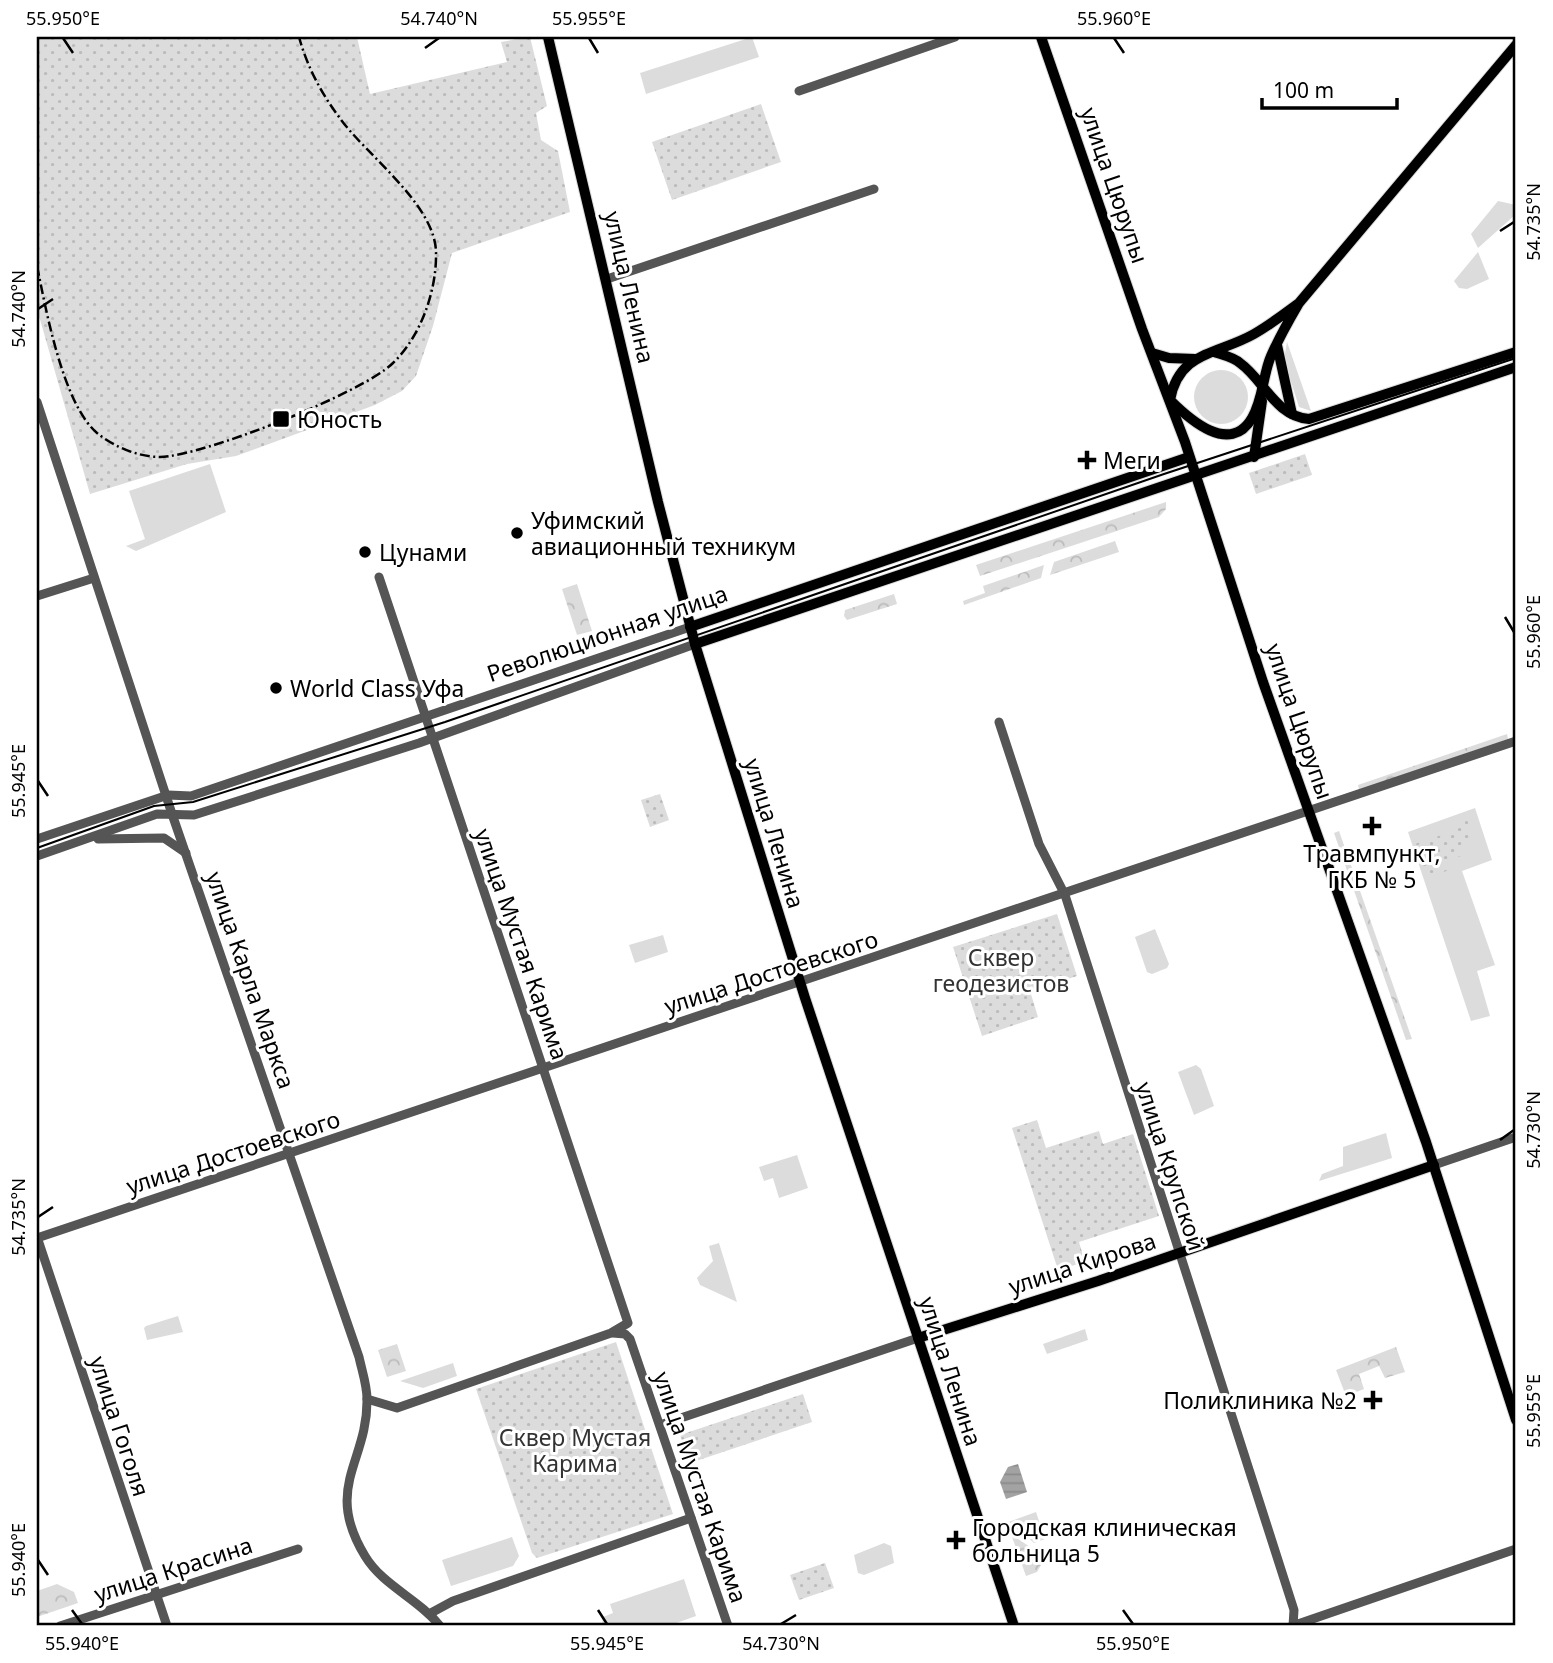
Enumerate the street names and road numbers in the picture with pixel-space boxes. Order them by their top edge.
street label: улица Цюрупы [1073,103,1157,267]
street label: улица Ленина [597,208,663,366]
street label: Революционная улица [482,577,732,689]
street label: улица Цюрупы [1258,639,1342,803]
street label: улица Ленина [737,754,813,912]
street label: улица Мустая Карима [467,824,577,1064]
street label: улица Карла Маркса [199,867,303,1093]
street label: улица Достоевского [660,922,882,1022]
street label: улица Крупской [1129,1078,1213,1254]
street label: улица Достоевского [122,1102,344,1202]
street label: улица Кирова [1004,1224,1160,1302]
street label: улица Ленина [912,1292,990,1450]
street label: улица Гоголя [82,1352,158,1500]
street label: улица Мустая Карима [646,1367,756,1607]
street label: улица Красина [90,1528,256,1610]

